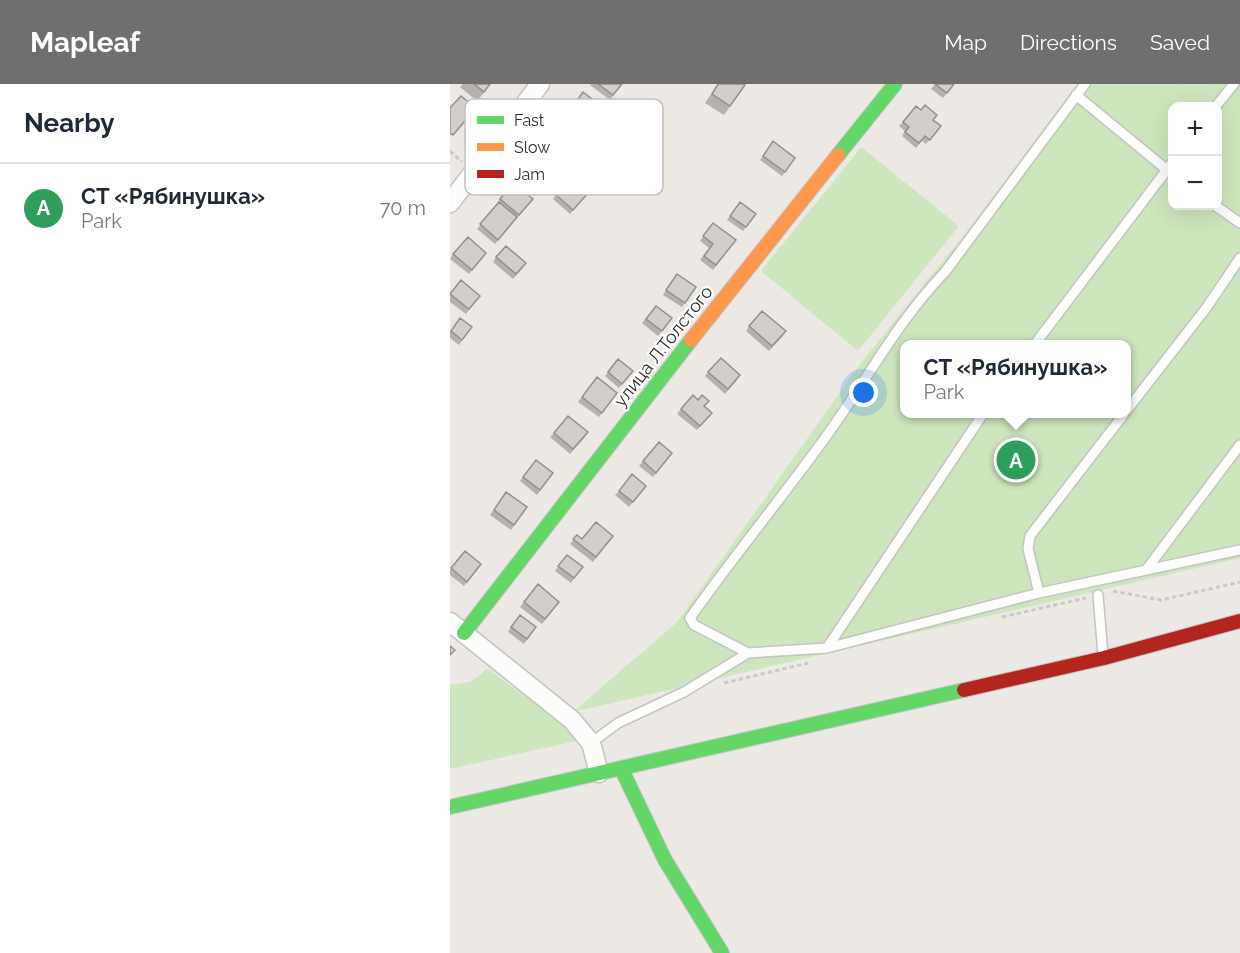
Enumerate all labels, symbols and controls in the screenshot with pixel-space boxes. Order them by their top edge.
text: Mapleaf [30,26,140,59]
text: Map [944,30,987,55]
text: Directions [1020,30,1117,55]
text: Saved [1150,30,1210,55]
legend [465,99,663,195]
map controls [1168,102,1222,210]
button: + [1168,102,1222,156]
text: Nearby [24,108,114,138]
text: Fast [514,111,545,130]
text: Slow [514,138,550,157]
button: − [1168,156,1222,210]
text: Jam [514,165,545,184]
text: СТ «Рябинушка» [81,183,265,209]
text: A [37,196,50,220]
text: 70 m [380,196,426,220]
text: Park [81,209,122,233]
street label: улица Л.Толстого [609,281,717,411]
popup [900,340,1131,418]
text: СТ «Рябинушка» [923,354,1108,380]
your location [849,378,878,407]
text: Park [923,380,964,404]
pin: A [996,438,1036,482]

